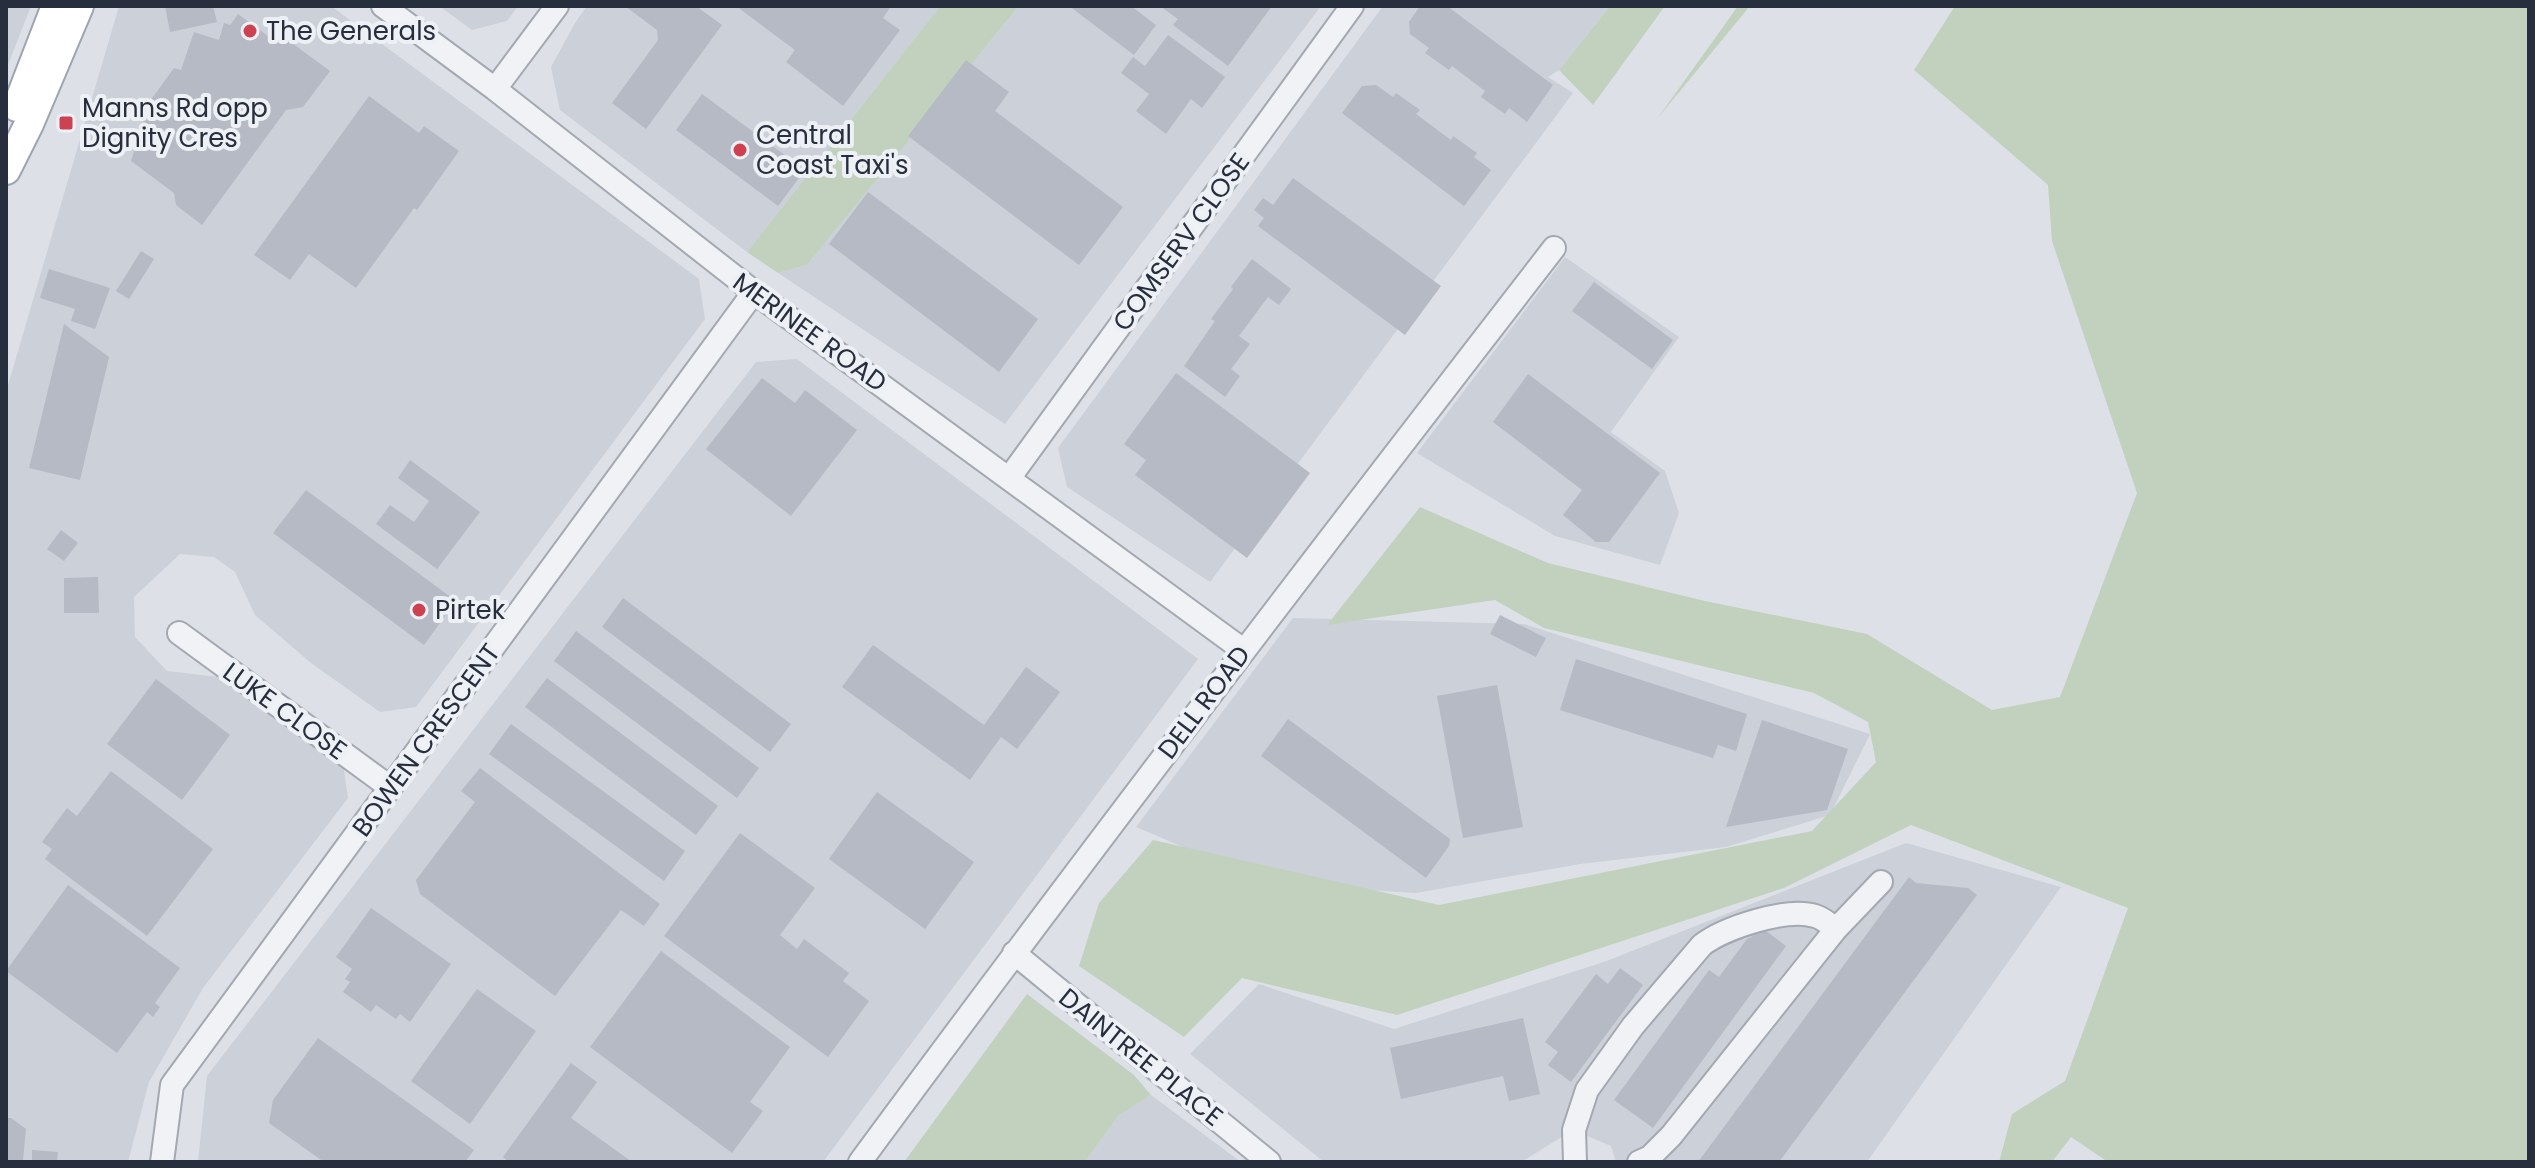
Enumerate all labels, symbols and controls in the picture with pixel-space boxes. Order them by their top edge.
place label: The Generals [266,13,436,49]
marker: The Generals [241,22,259,40]
place label: Manns Rd opp Dignity Cres [82,90,268,156]
marker: Manns Rd opp Dignity Cres [57,114,75,132]
place label: Central Coast Taxi's [756,117,908,183]
marker: Central Coast Taxi's [731,141,749,159]
street label: COMSERV CLOSE [1104,146,1258,338]
street label: MERINEE ROAD [726,264,894,400]
place label: Pirtek [435,592,506,628]
marker: Pirtek [410,601,428,619]
street label: BOWEN CRESCENT [344,636,508,844]
street label: DELL ROAD [1150,638,1258,766]
street label: LUKE CLOSE [216,654,354,768]
street label: DAINTREE PLACE [1051,980,1231,1134]

